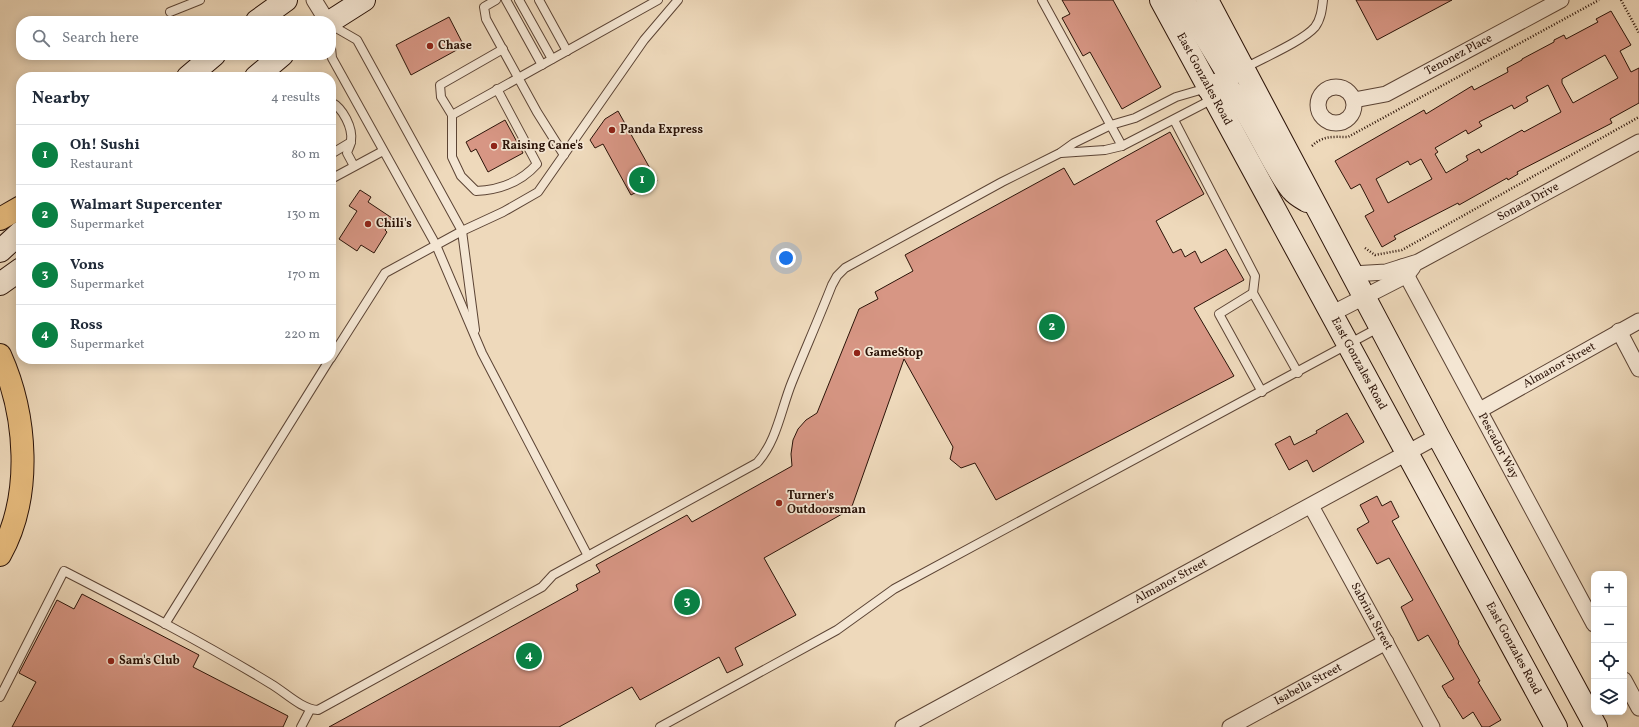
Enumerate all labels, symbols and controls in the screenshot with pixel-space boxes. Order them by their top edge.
search box [16,16,336,60]
icon: search [30,27,52,49]
text: Search here [62,28,139,49]
street label: East Gonzales Road [1172,30,1236,128]
street label: Tenonez Place [1422,30,1495,80]
place label: Chase [438,38,472,54]
marker: Chase [425,41,435,51]
text: Nearby [32,87,90,110]
text: 4 results [271,89,320,107]
place label: Panda Express [620,122,703,138]
marker: Panda Express [607,125,617,135]
text: Oh! Sushi [70,135,140,156]
place label: Raising Cane's [502,138,584,154]
marker: Raising Cane's [489,141,499,151]
text: 1 [42,146,48,164]
text: 80 m [291,146,320,164]
text: Restaurant [70,156,133,174]
pin: 1 [629,165,655,195]
street label: Sonata Drive [1495,179,1562,225]
text: Walmart Supercenter [70,195,222,216]
text: 2 [42,206,48,224]
text: 130 m [287,206,320,224]
text: Supermarket [70,216,145,234]
place label: Chili's [376,216,412,232]
marker: Chili's [363,219,373,229]
your location [776,248,796,268]
text: Vons [70,255,104,276]
text: 3 [42,266,48,284]
text: 170 m [287,266,320,284]
text: Supermarket [70,276,145,294]
pin: 2 [1039,312,1065,342]
text: Ross [70,315,103,336]
street label: East Gonzales Road [1327,315,1390,413]
text: 4 [41,326,49,344]
text: 220 m [284,326,320,344]
text: Supermarket [70,336,145,354]
street label: Almanor Street [1520,339,1599,392]
place label: GameStop [865,345,924,361]
marker: GameStop [852,348,862,358]
street label: Pescador Way [1474,410,1523,482]
place label: Turner's Outdoorsman [787,488,866,518]
marker: Turner's Outdoorsman [774,498,784,508]
street label: Almanor Street [1131,555,1210,608]
map controls [1591,571,1627,715]
button: + [1591,571,1627,607]
street label: Sabrina Street [1347,580,1397,653]
pin: 3 [674,587,700,617]
street label: East Gonzales Road [1482,599,1545,698]
button: − [1591,607,1627,643]
pin: 4 [516,641,542,671]
button: locate [1591,643,1627,679]
place label: Sam's Club [119,653,180,669]
marker: Sam's Club [106,656,116,666]
street label: Isabella Street [1272,660,1345,709]
button: layers [1591,679,1627,715]

